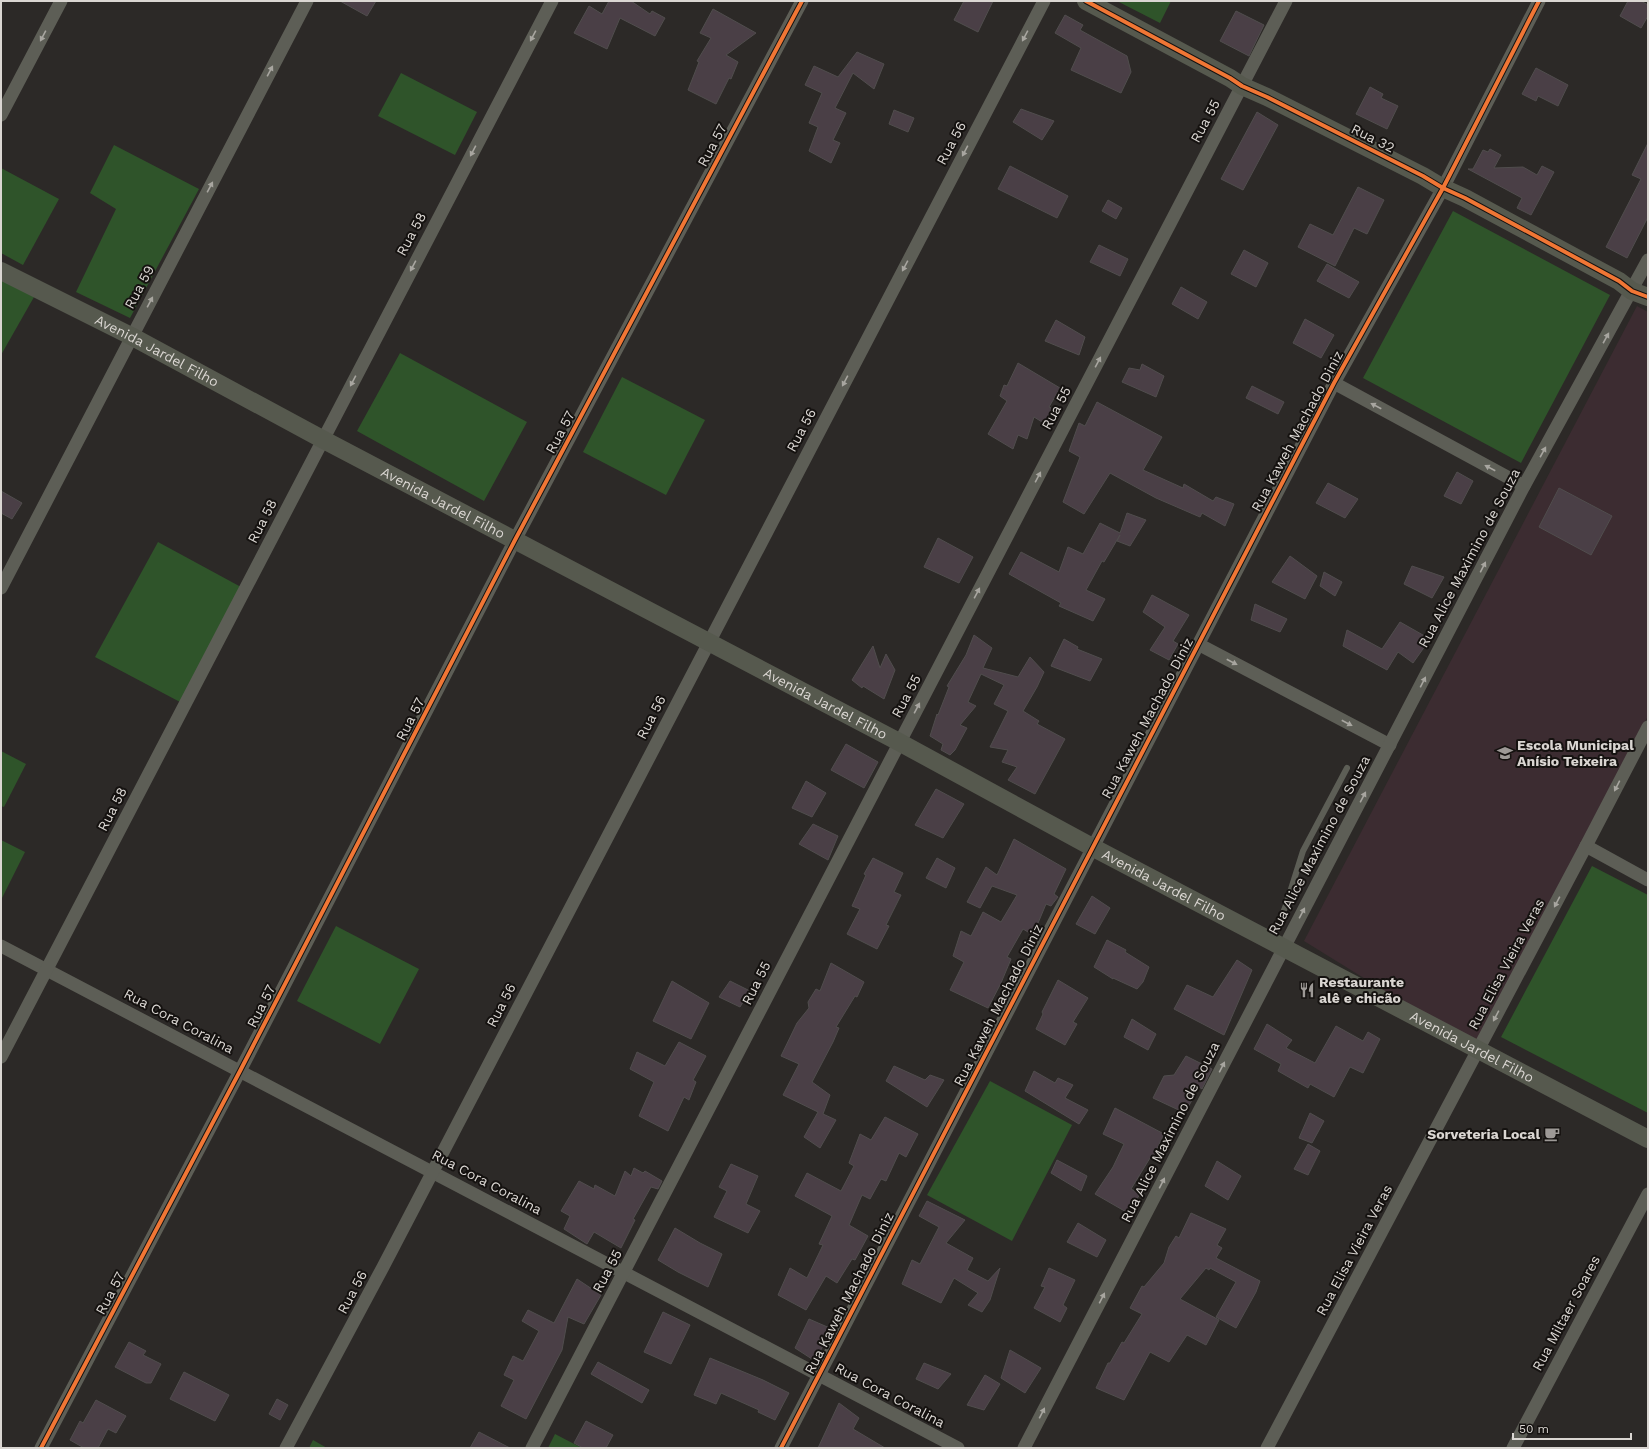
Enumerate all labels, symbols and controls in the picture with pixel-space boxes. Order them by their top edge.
one-way arrow [40,30,46,41]
one-way arrow [530,30,537,41]
one-way arrow [1022,30,1029,41]
one-way arrow [267,66,273,77]
street label: Rua 55 [1187,97,1223,145]
street label: Rua 56 [933,119,969,167]
street label: Rua 32 [1349,120,1397,156]
street label: Rua 57 [694,121,730,169]
one-way arrow [470,145,476,157]
one-way arrow [962,145,968,156]
one-way arrow [207,181,213,192]
street label: Rua 58 [393,210,429,258]
one-way arrow [410,260,416,272]
one-way arrow [902,260,908,272]
street label: Rua 59 [121,263,157,311]
one-way arrow [146,296,153,308]
street label: Avenida Jardel Filho [92,311,221,390]
one-way arrow [1603,332,1609,344]
street label: Rua Kaweh Machado Diniz [1248,348,1346,514]
one-way arrow [1094,356,1101,368]
one-way arrow [349,375,356,387]
one-way arrow [841,375,848,387]
street label: Rua 55 [1038,384,1074,432]
one-way arrow [1370,402,1382,409]
street label: Rua 56 [783,406,819,454]
street label: Rua 57 [542,408,578,456]
one-way arrow [1540,446,1547,458]
street label: Avenida Jardel Filho [378,463,508,542]
one-way arrow [1484,464,1496,471]
street label: Rua Alice Maximino de Souza [1415,466,1523,650]
one-way arrow [1034,472,1041,483]
street label: Rua 58 [244,496,280,546]
one-way arrow [1479,561,1486,573]
one-way arrow [974,587,981,598]
street label: Rua Kaweh Machado Diniz [1098,635,1196,801]
one-way arrow [1227,659,1238,665]
street label: Avenida Jardel Filho [761,664,890,742]
street label: Rua 55 [888,672,924,720]
one-way arrow [1419,676,1426,688]
street label: Rua 56 [633,692,669,742]
street label: Rua 57 [392,695,428,743]
one-way arrow [914,702,920,714]
one-way arrow [1342,719,1353,726]
place label: Escola Municipal Anísio Teixeira [1517,737,1634,769]
school or university icon: Escola Municipal Anísio Teixeira [1496,744,1514,762]
street label: Rua Alice Maximino de Souza [1265,753,1373,937]
one-way arrow [1614,781,1620,792]
street label: Rua 58 [94,784,130,834]
one-way arrow [1359,792,1366,803]
street label: Avenida Jardel Filho [1099,846,1229,924]
street label: Rua Elisa Vieira Veras [1465,896,1547,1032]
one-way arrow [1554,896,1560,907]
one-way arrow [1299,907,1305,918]
street label: Rua Kaweh Machado Diniz [950,921,1046,1089]
street label: Rua 55 [738,959,774,1007]
place label: Restaurante alê e chicão [1319,974,1404,1006]
street label: Rua 56 [483,980,519,1030]
restaurant icon: Restaurante alê e chicão [1298,981,1316,999]
street label: Rua 57 [243,982,279,1030]
street label: Rua Cora Coralina [121,985,237,1057]
street label: Avenida Jardel Filho [1407,1007,1537,1086]
one-way arrow [1493,1011,1499,1022]
street label: Rua Alice Maximino de Souza [1117,1039,1223,1225]
one-way arrow [1218,1061,1225,1073]
cafe icon: Sorveteria Local [1543,1125,1561,1143]
place label: Sorveteria Local [1427,1126,1540,1142]
street label: Rua Cora Coralina [429,1146,545,1218]
one-way arrow [1159,1177,1165,1188]
street label: Rua Elisa Vieira Veras [1313,1182,1395,1318]
street label: Rua Kaweh Machado Diniz [801,1209,897,1377]
street label: Rua 55 [589,1247,625,1295]
street label: Rua Miltaer Soares [1529,1253,1603,1373]
street label: Rua 56 [334,1268,370,1316]
street label: Rua 57 [92,1269,128,1317]
one-way arrow [1099,1292,1105,1304]
street label: Rua Cora Coralina [832,1359,948,1431]
one-way arrow [1039,1408,1045,1419]
scale bar [1513,1415,1631,1441]
text: 50 m [1519,1422,1549,1436]

